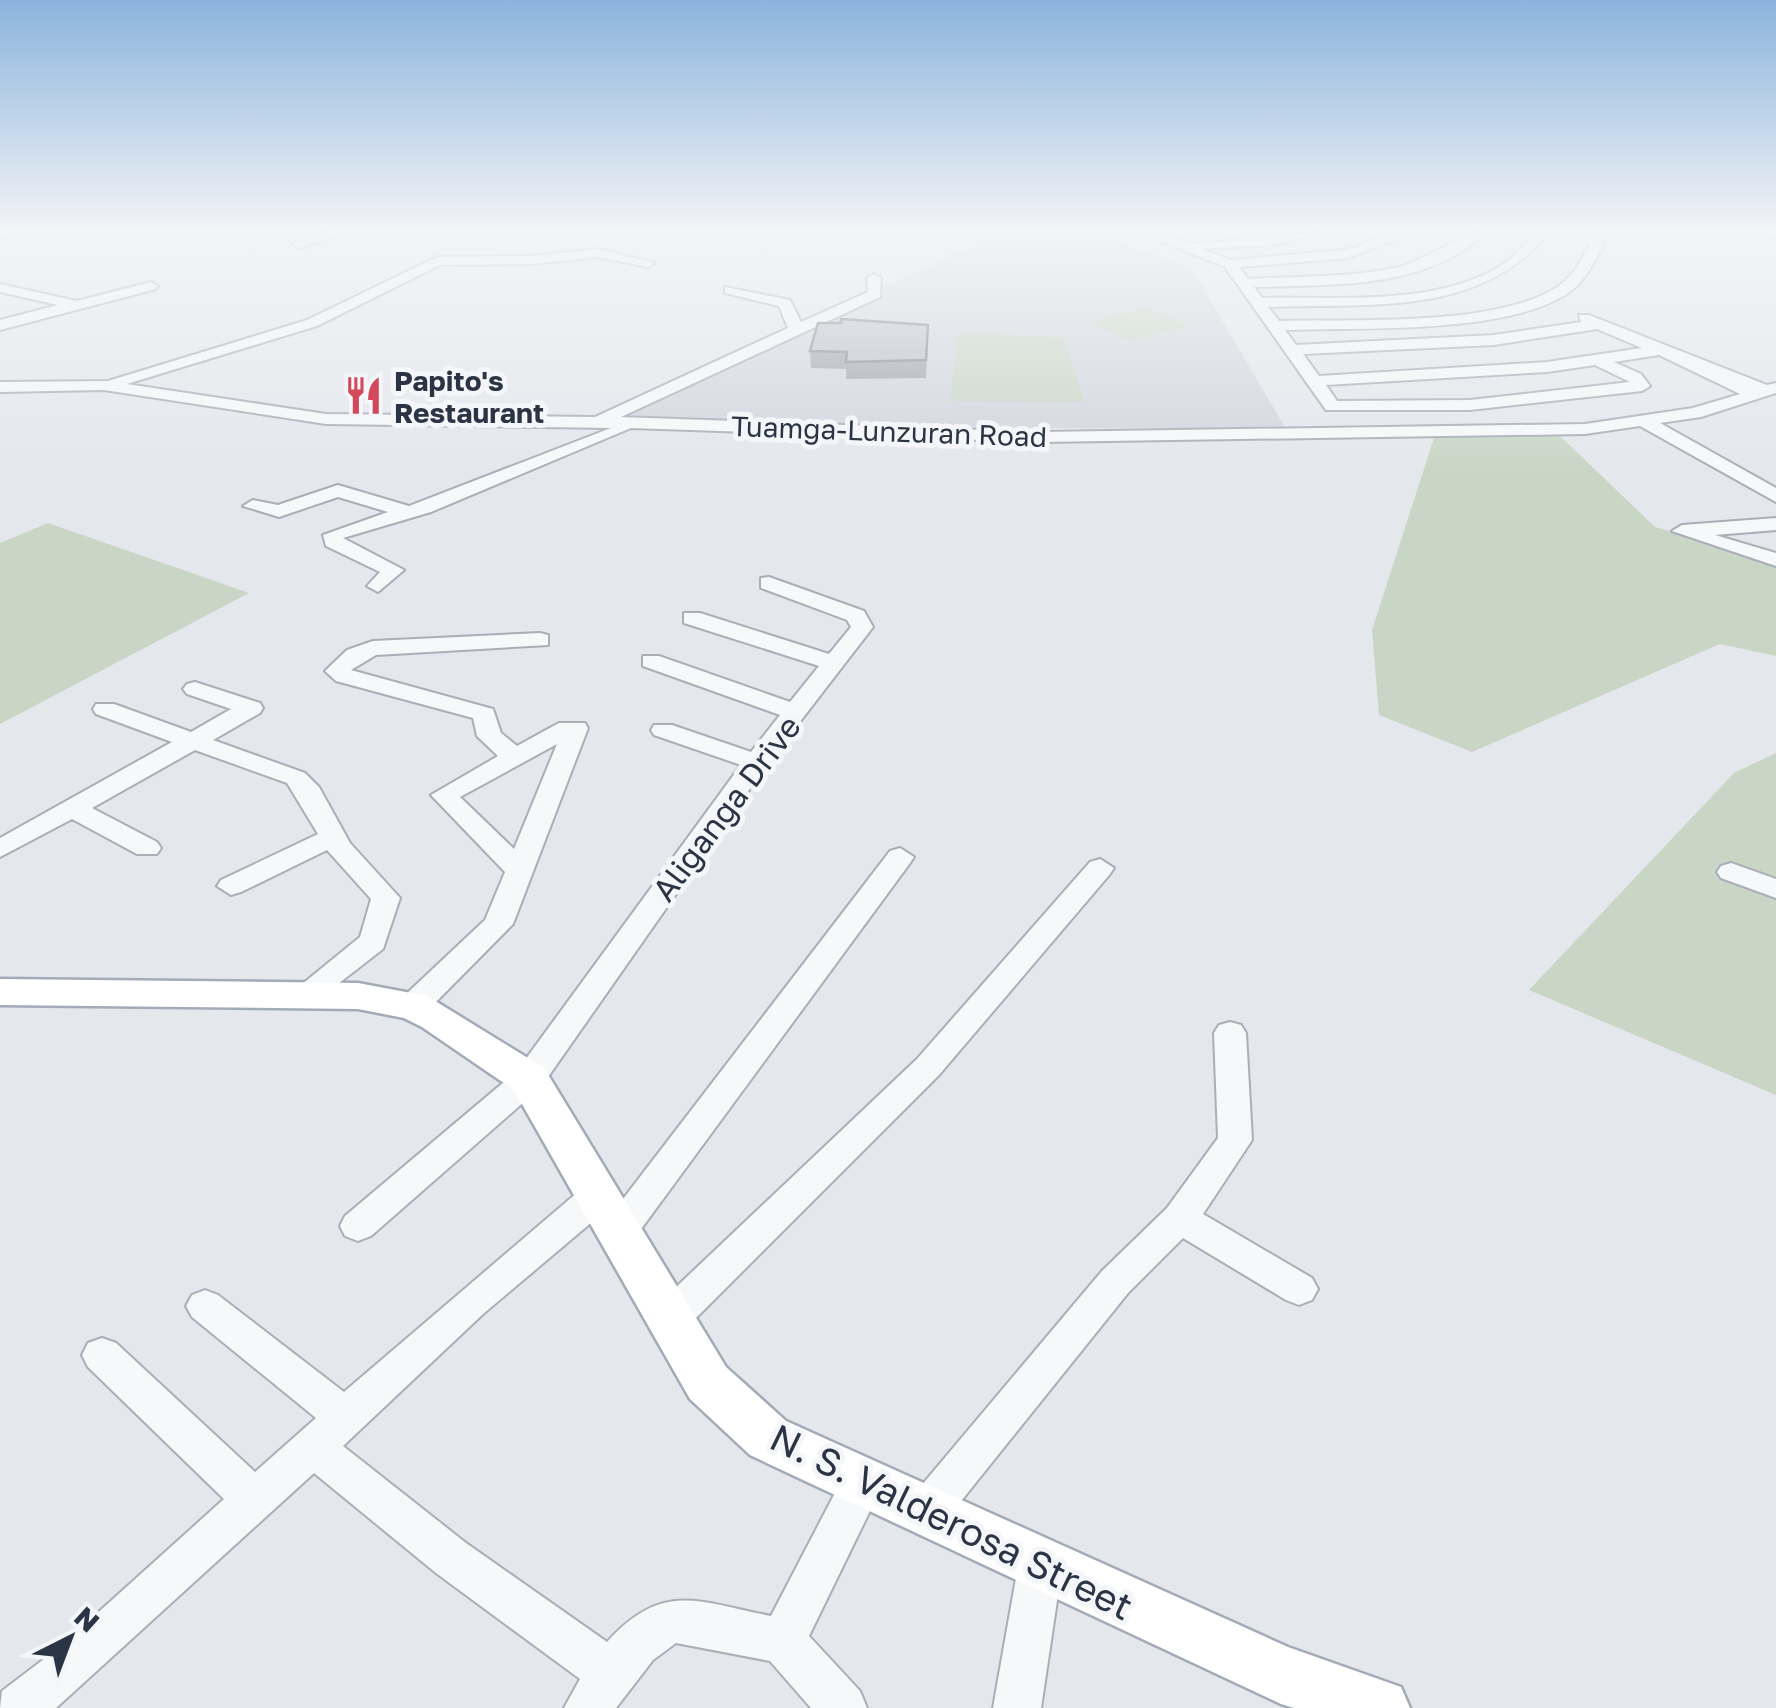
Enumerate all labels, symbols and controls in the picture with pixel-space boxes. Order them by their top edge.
place label: Papito's Restaurant [394,364,544,429]
restaurant icon: Papito's Restaurant [343,375,385,417]
street label: Tuamga-Lunzuran Road [730,409,1048,453]
street label: Aliganga Drive [644,708,808,908]
street label: N. S. Valderosa Street [764,1414,1140,1628]
north arrow [20,1588,120,1688]
text: N [68,1600,106,1638]

